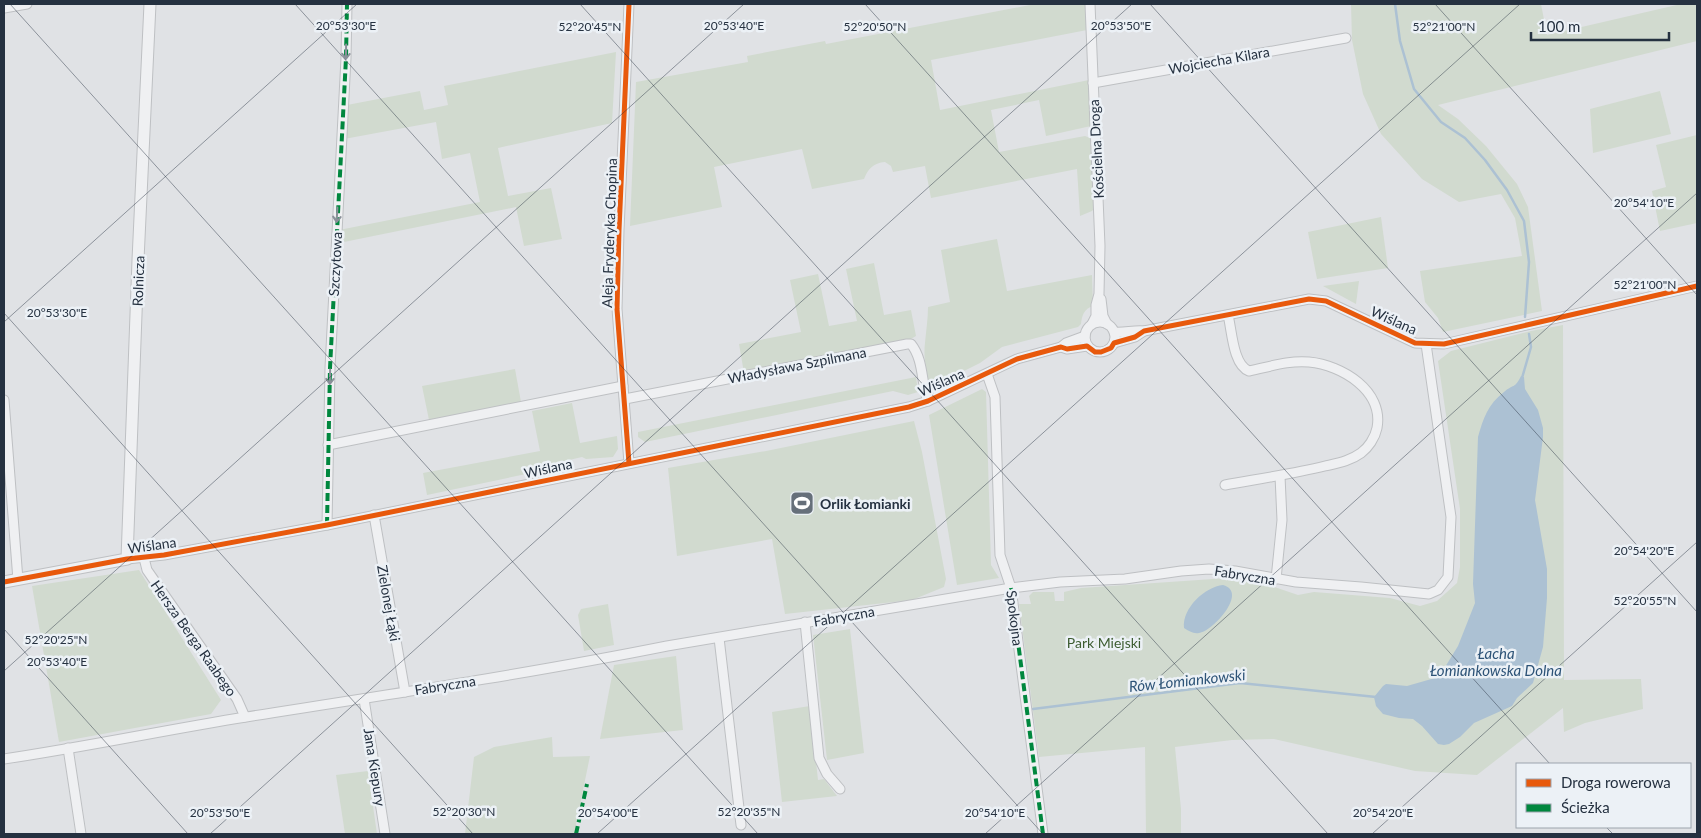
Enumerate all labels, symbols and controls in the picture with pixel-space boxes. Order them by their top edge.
scale bar [1531,10,1668,42]
text: 100 m [1538,17,1580,35]
text: 20°53'30"E [316,18,376,33]
text: 20°53'40"E [704,18,764,33]
text: 20°53'50"E [1091,18,1151,33]
text: 52°20'45"N [559,19,621,34]
text: 52°20'50"N [844,19,906,34]
text: 52°21'00"N [1413,19,1475,34]
street label: Wojciecha Kilara [1167,43,1271,77]
one-way arrow [341,44,351,60]
street label: Kościelna Droga [1085,99,1107,199]
street label: Aleja Fryderyka Chopina [598,158,620,308]
text: 20°54'10"E [1614,195,1674,210]
one-way arrow [333,206,342,222]
street label: Szczytowa [325,231,345,297]
street label: Rolnicza [129,255,147,307]
text: 52°21'00"N [1614,277,1676,292]
street label: Wiślana [1368,302,1420,338]
text: 20°53'30"E [27,305,87,320]
street label: Władysława Szpilmana [726,343,868,387]
street label: Wiślana [915,364,967,400]
one-way arrow [325,368,335,385]
street label: Wiślana [522,455,574,481]
sports icon: Orlik Łomianki [789,490,815,516]
place label: Orlik Łomianki [820,495,911,512]
street label: Wiślana [127,533,177,557]
text: 20°54'20"E [1614,543,1674,558]
street label: Fabryczna [1213,562,1277,588]
street label: Zielonej Łąki [374,563,404,643]
street label: Hersza Berga Raabego [147,577,241,699]
street label: Spokojna [1003,589,1027,647]
text: 52°20'55"N [1614,593,1676,608]
street label: Fabryczna [812,602,876,630]
text: 52°20'25"N [25,632,87,647]
park label: Park Miejski [1067,634,1141,651]
water label: Łacha Łomiankowska Dolna [1430,644,1562,679]
text: 20°53'40"E [27,654,87,669]
water label: Rów Łomiankowski [1128,665,1247,695]
street label: Fabryczna [413,672,477,698]
street label: Jana Kiepury [360,727,390,808]
legend [1516,763,1691,828]
text: Droga rowerowa [1561,773,1671,791]
text: Ścieżka [1561,798,1610,816]
text: 52°20'30"N [433,804,495,819]
text: 52°20'35"N [718,804,780,819]
text: 20°53'50"E [190,805,250,820]
text: 20°54'00"E [578,805,638,820]
text: 20°54'10"E [965,805,1025,820]
text: 20°54'20"E [1353,805,1413,820]

